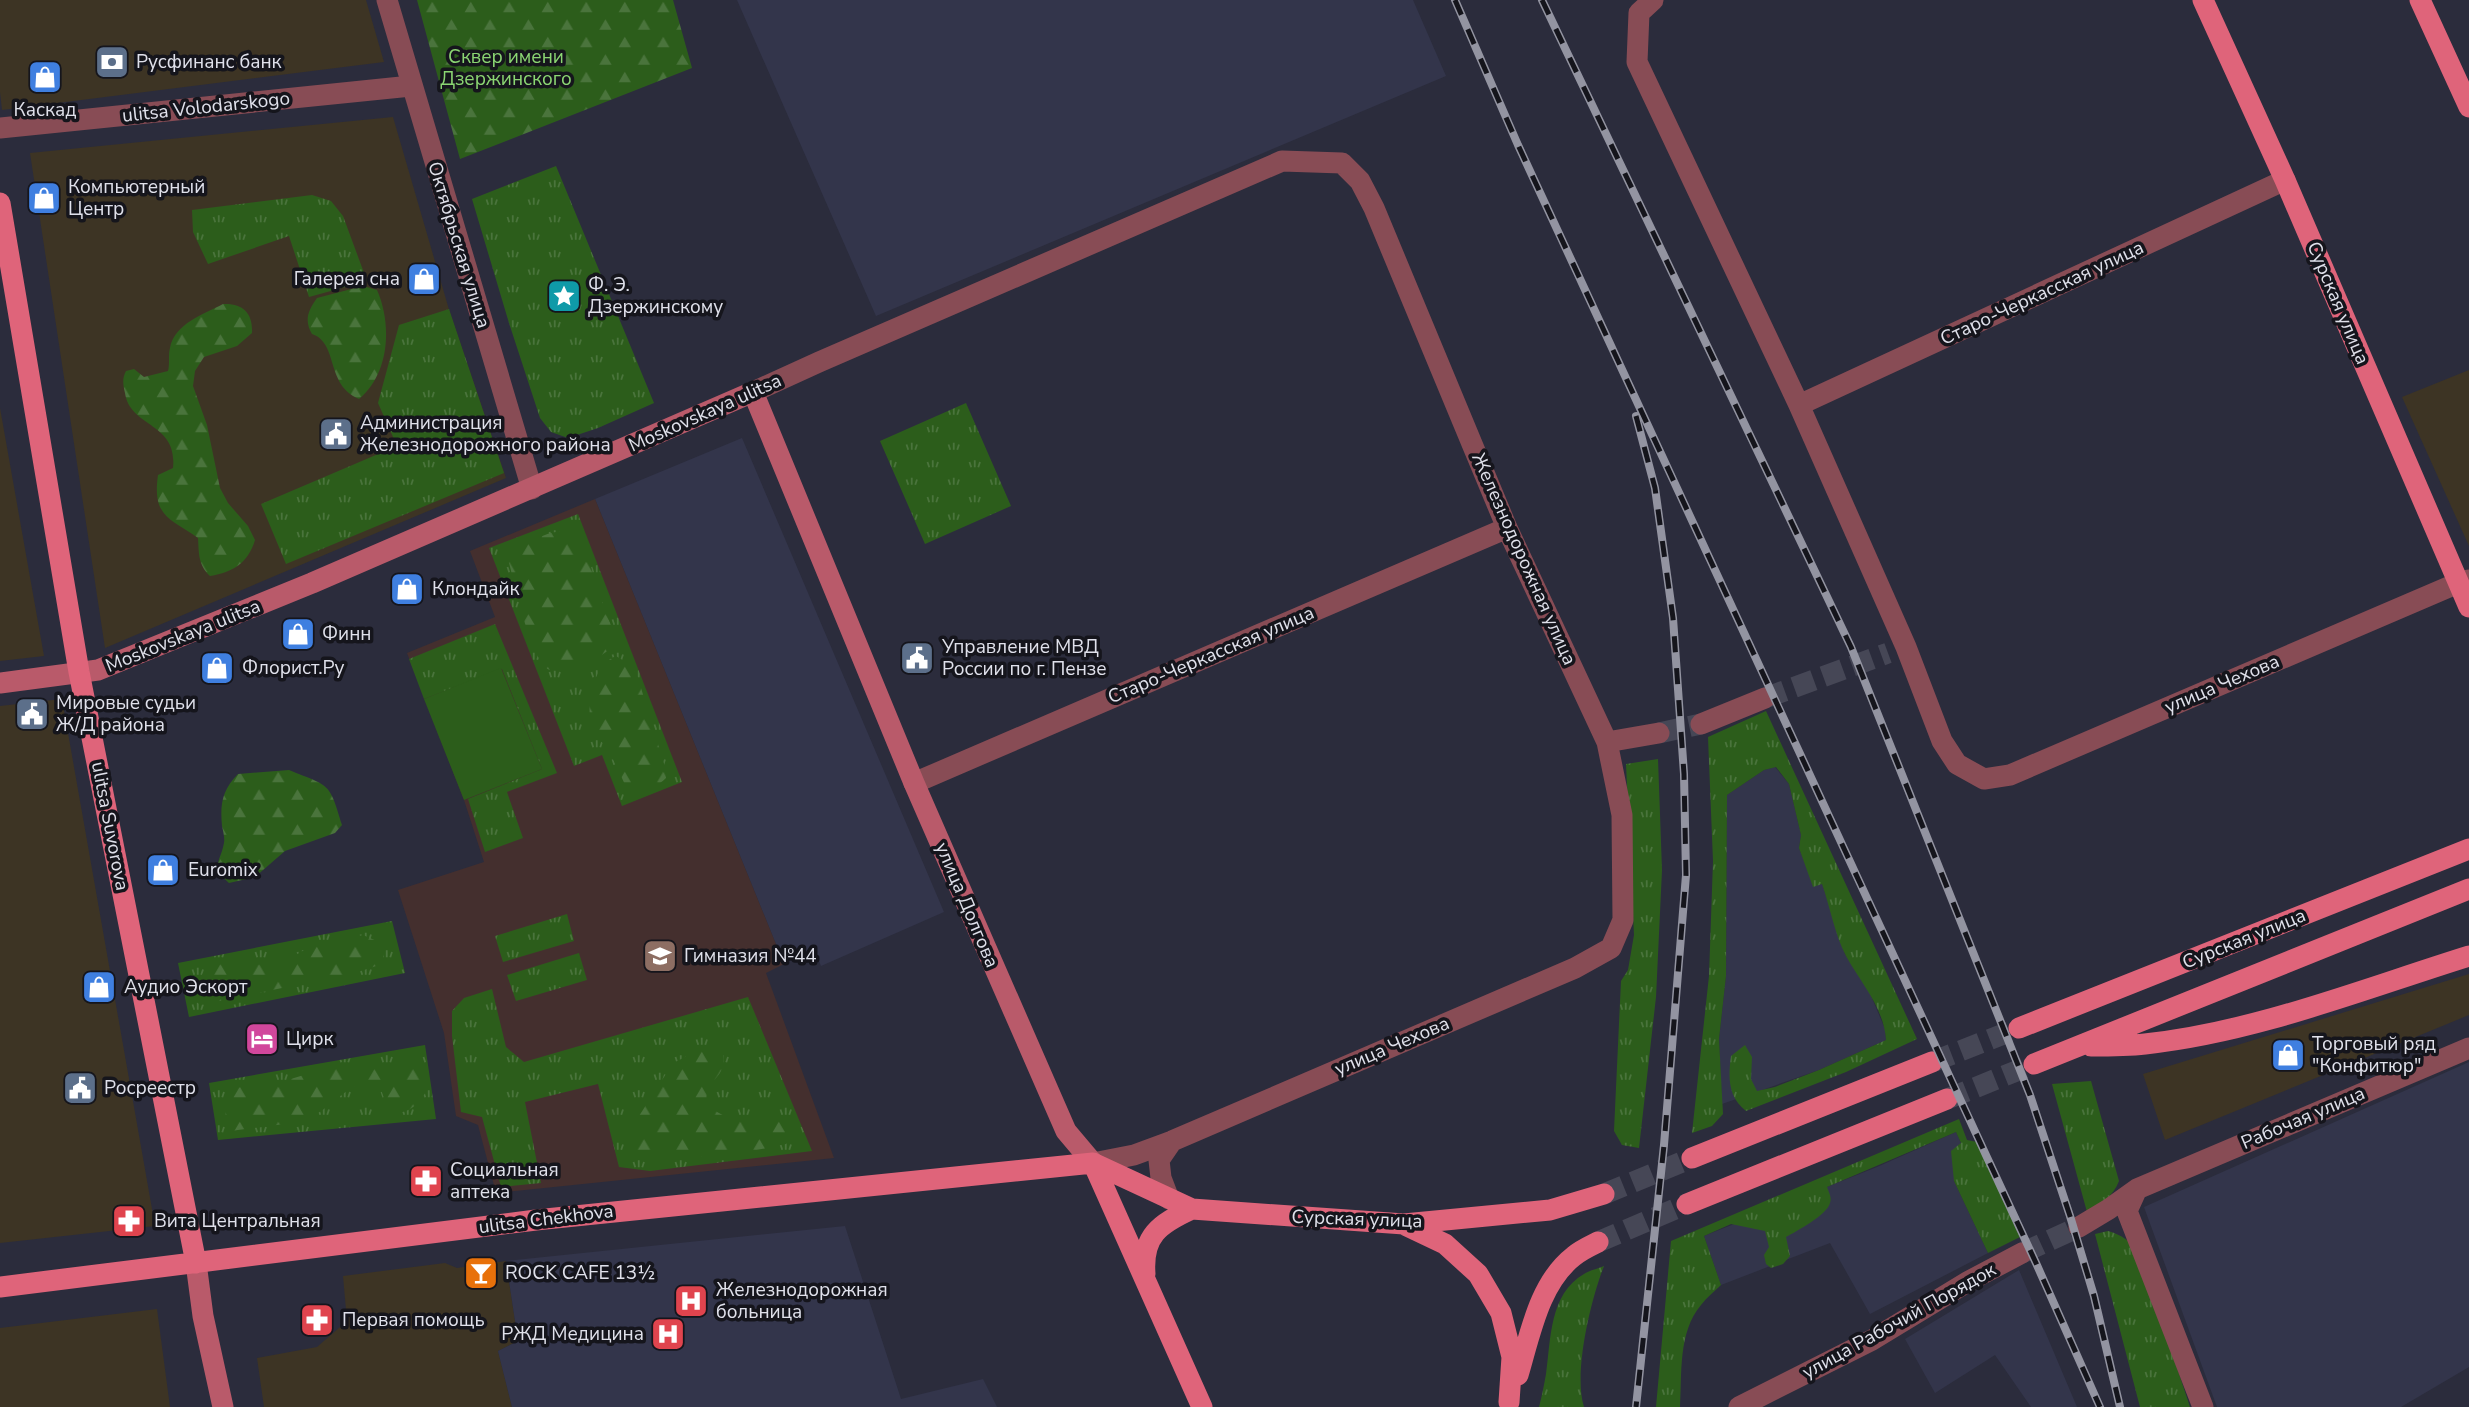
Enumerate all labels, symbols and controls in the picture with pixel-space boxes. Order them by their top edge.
bank icon: Русфинанс банк [93,43,131,81]
park label: Сквер имени Дзержинского [440,44,572,92]
place label: Русфинанс банк [136,49,282,75]
shop icon: Каскад [26,58,64,96]
street label: ulitsa Volodarskogo [121,85,291,129]
place label: Каскад [14,97,76,123]
street label: Октябрьская улица [421,159,497,331]
place label: Компьютерный Центр [68,174,205,222]
shop icon: Компьютерный Центр [25,179,63,217]
street label: Старо-Черкасская улица [1936,234,2148,352]
street label: Сурская улица [2300,238,2376,368]
shop icon: Галерея сна [405,260,443,298]
place label: Галерея сна [294,266,400,292]
place label: Ф. Э. Дзержинскому [588,272,723,320]
place icon: Ф. Э. Дзержинскому [545,277,583,315]
street label: Moskovskaya ulitsa [624,368,786,458]
place label: Администрация Железнодорожного района [360,410,611,458]
public building icon: Администрация Железнодорожного района [317,415,355,453]
street label: Железнодорожная улица [1465,449,1583,669]
shop icon: Клондайк [388,570,426,608]
place label: Клондайк [432,576,520,602]
street label: Moskovskaya ulitsa [102,593,264,679]
street label: Старо-Черкасская улица [1104,600,1318,710]
shop icon: Финн [279,615,317,653]
place label: Финн [322,621,371,647]
place label: Управление МВД России по г. Пензе [941,634,1107,682]
public building icon: Управление МВД России по г. Пензе [898,639,936,677]
street label: улица Чехова [2161,648,2283,720]
shop icon: Флорист.Ру [198,649,236,687]
place label: Флорист.Ру [242,655,345,681]
place label: Мировые судьи Ж/Д района [56,690,196,738]
public building icon: Мировые судьи Ж/Д района [13,695,51,733]
street label: ulitsa Suvorova [85,759,135,893]
street label: улица Долгова [929,838,1005,972]
shop icon: Euromix [144,851,182,889]
place label: Euromix [188,857,258,883]
street label: Сурская улица [2178,902,2310,976]
school or university icon: Гимназия №44 [641,937,679,975]
place label: Гимназия №44 [684,943,817,969]
shop icon: Аудио Эскорт [80,968,118,1006]
place label: Аудио Эскорт [124,974,248,1000]
street label: улица Чехова [1331,1010,1453,1082]
hotel icon: Цирк [243,1020,281,1058]
place label: Цирк [286,1026,333,1052]
place label: Торговый ряд "Конфитюр" [2312,1031,2436,1079]
shop icon: Торговый ряд "Конфитюр" [2269,1036,2307,1074]
public building icon: Росреестр [61,1069,99,1107]
place label: Росреестр [104,1075,196,1101]
street label: Рабочая улица [2237,1080,2369,1156]
place label: Социальная аптека [450,1157,559,1205]
pharmacy icon: Социальная аптека [407,1162,445,1200]
street label: ulitsa Chekhova [477,1198,615,1240]
pharmacy icon: Вита Центральная [110,1202,148,1240]
street label: Сурская улица [1291,1204,1423,1234]
place label: Вита Центральная [154,1208,321,1234]
bar icon: ROCK CAFE 13½ [462,1254,500,1292]
street label: улица Рабочий Порядок [1798,1257,2000,1385]
place label: ROCK CAFE 13½ [505,1260,655,1286]
place label: Железнодорожная больница [716,1277,888,1325]
hospital icon: Железнодорожная больница [672,1282,710,1320]
pharmacy icon: Первая помощь [298,1301,336,1339]
place label: Первая помощь [342,1307,485,1333]
hospital icon: РЖД Медицина [649,1315,687,1353]
place label: РЖД Медицина [501,1321,644,1347]

